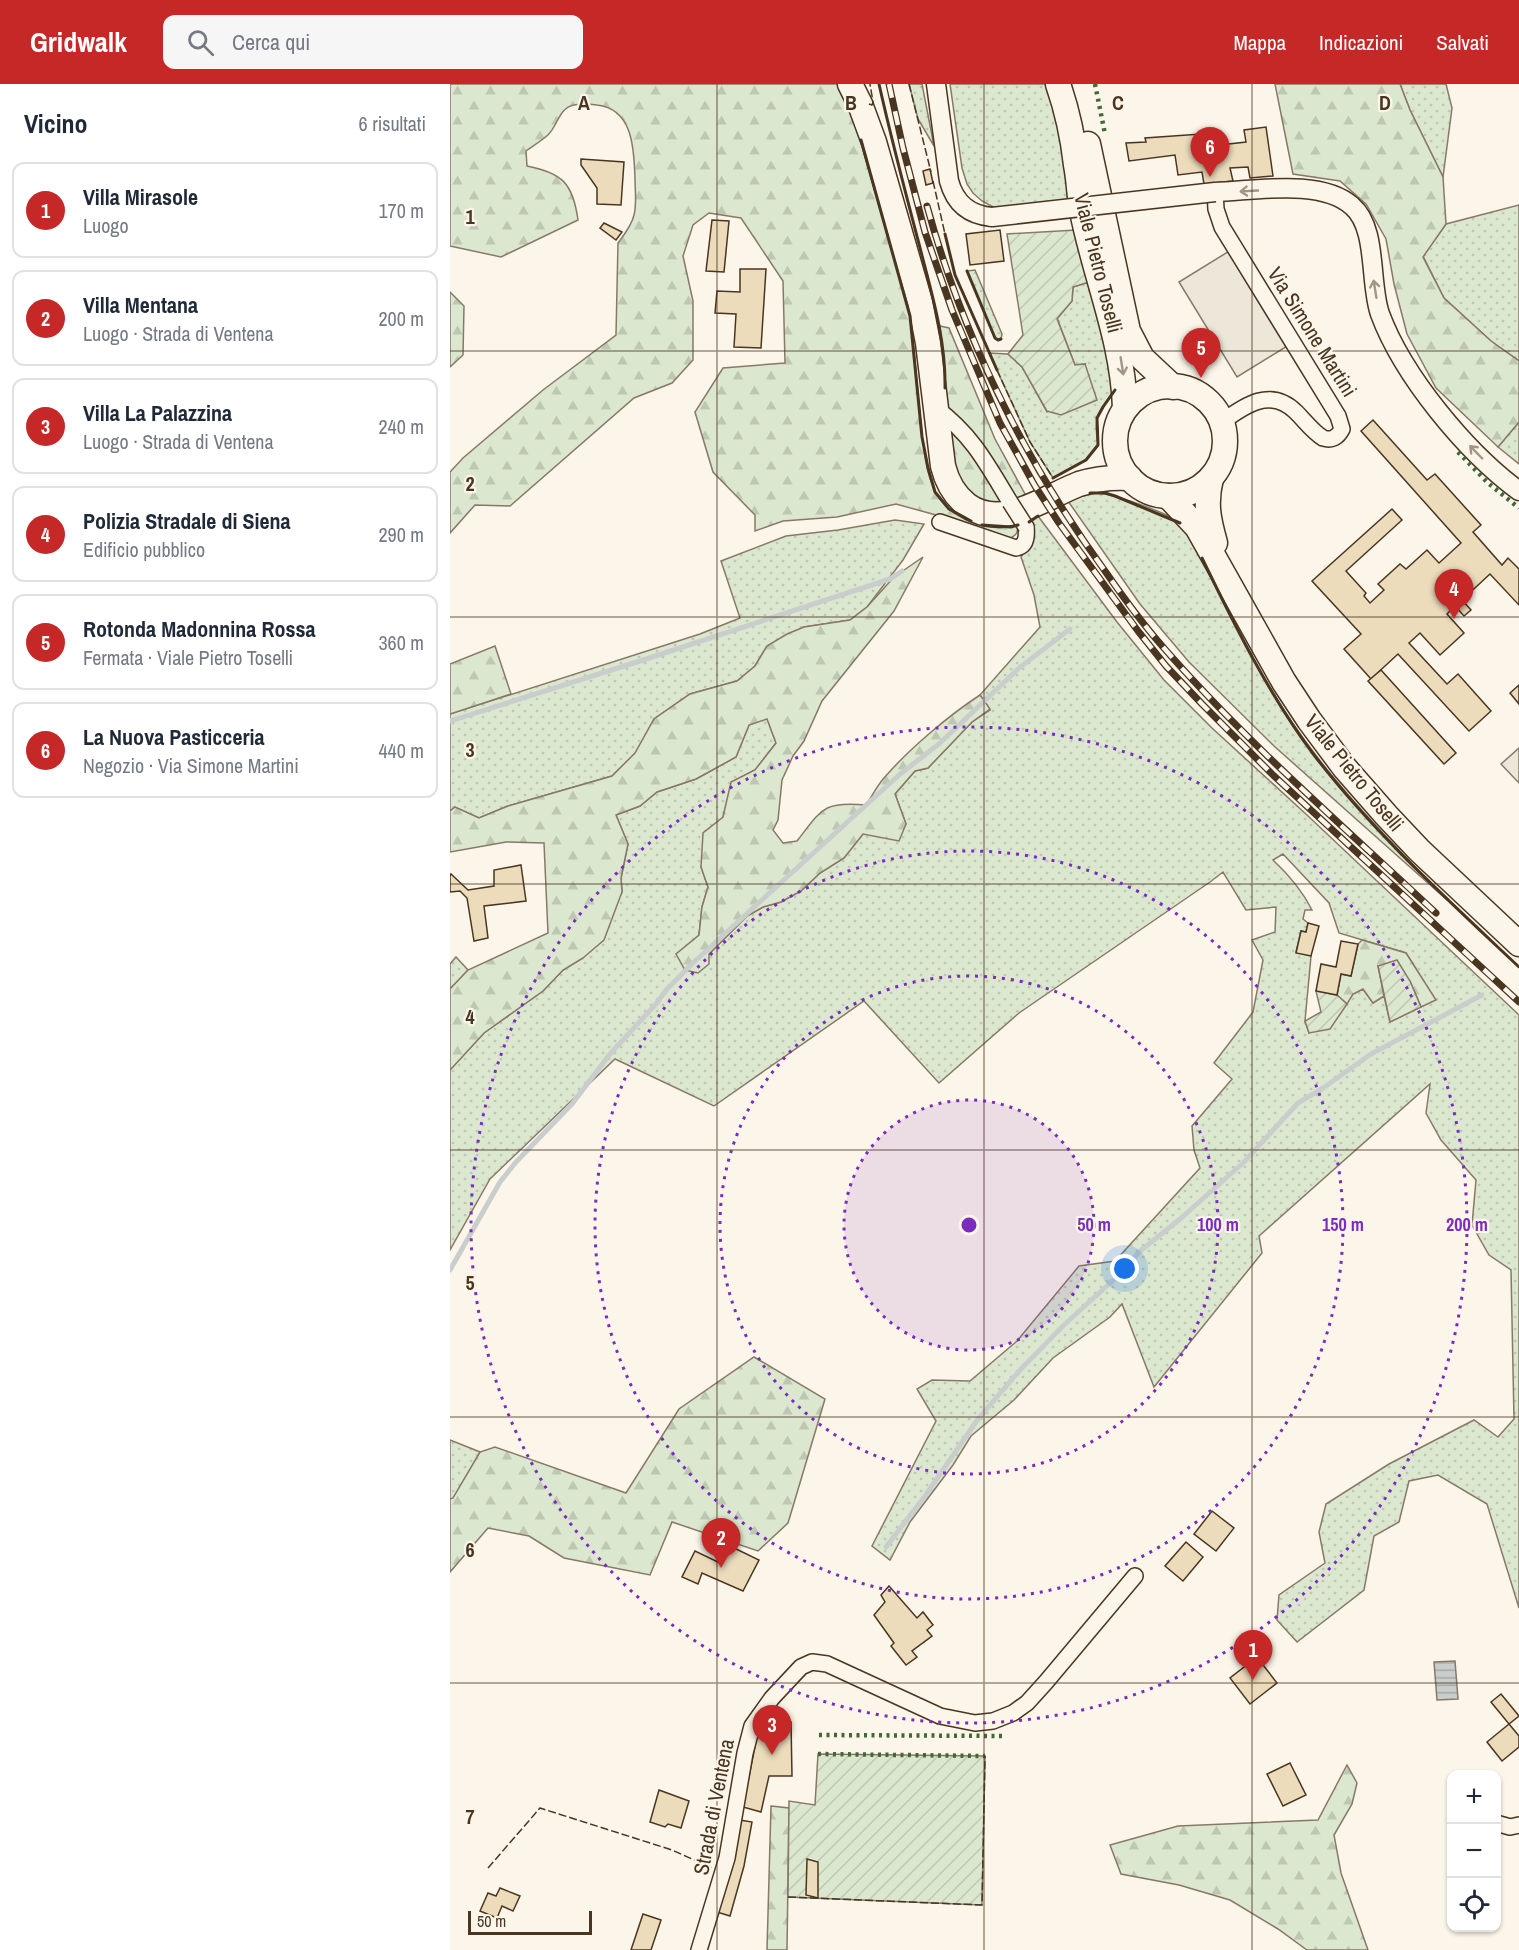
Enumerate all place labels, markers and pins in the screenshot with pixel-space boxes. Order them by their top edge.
pin: 6 [1190,128,1230,177]
pin: 5 [1182,328,1221,378]
pin: 4 [1434,570,1474,619]
centre of rings [959,1215,979,1235]
pin: 2 [702,1518,740,1568]
pin: 1 [1234,1630,1272,1680]
pin: 3 [752,1706,792,1755]

